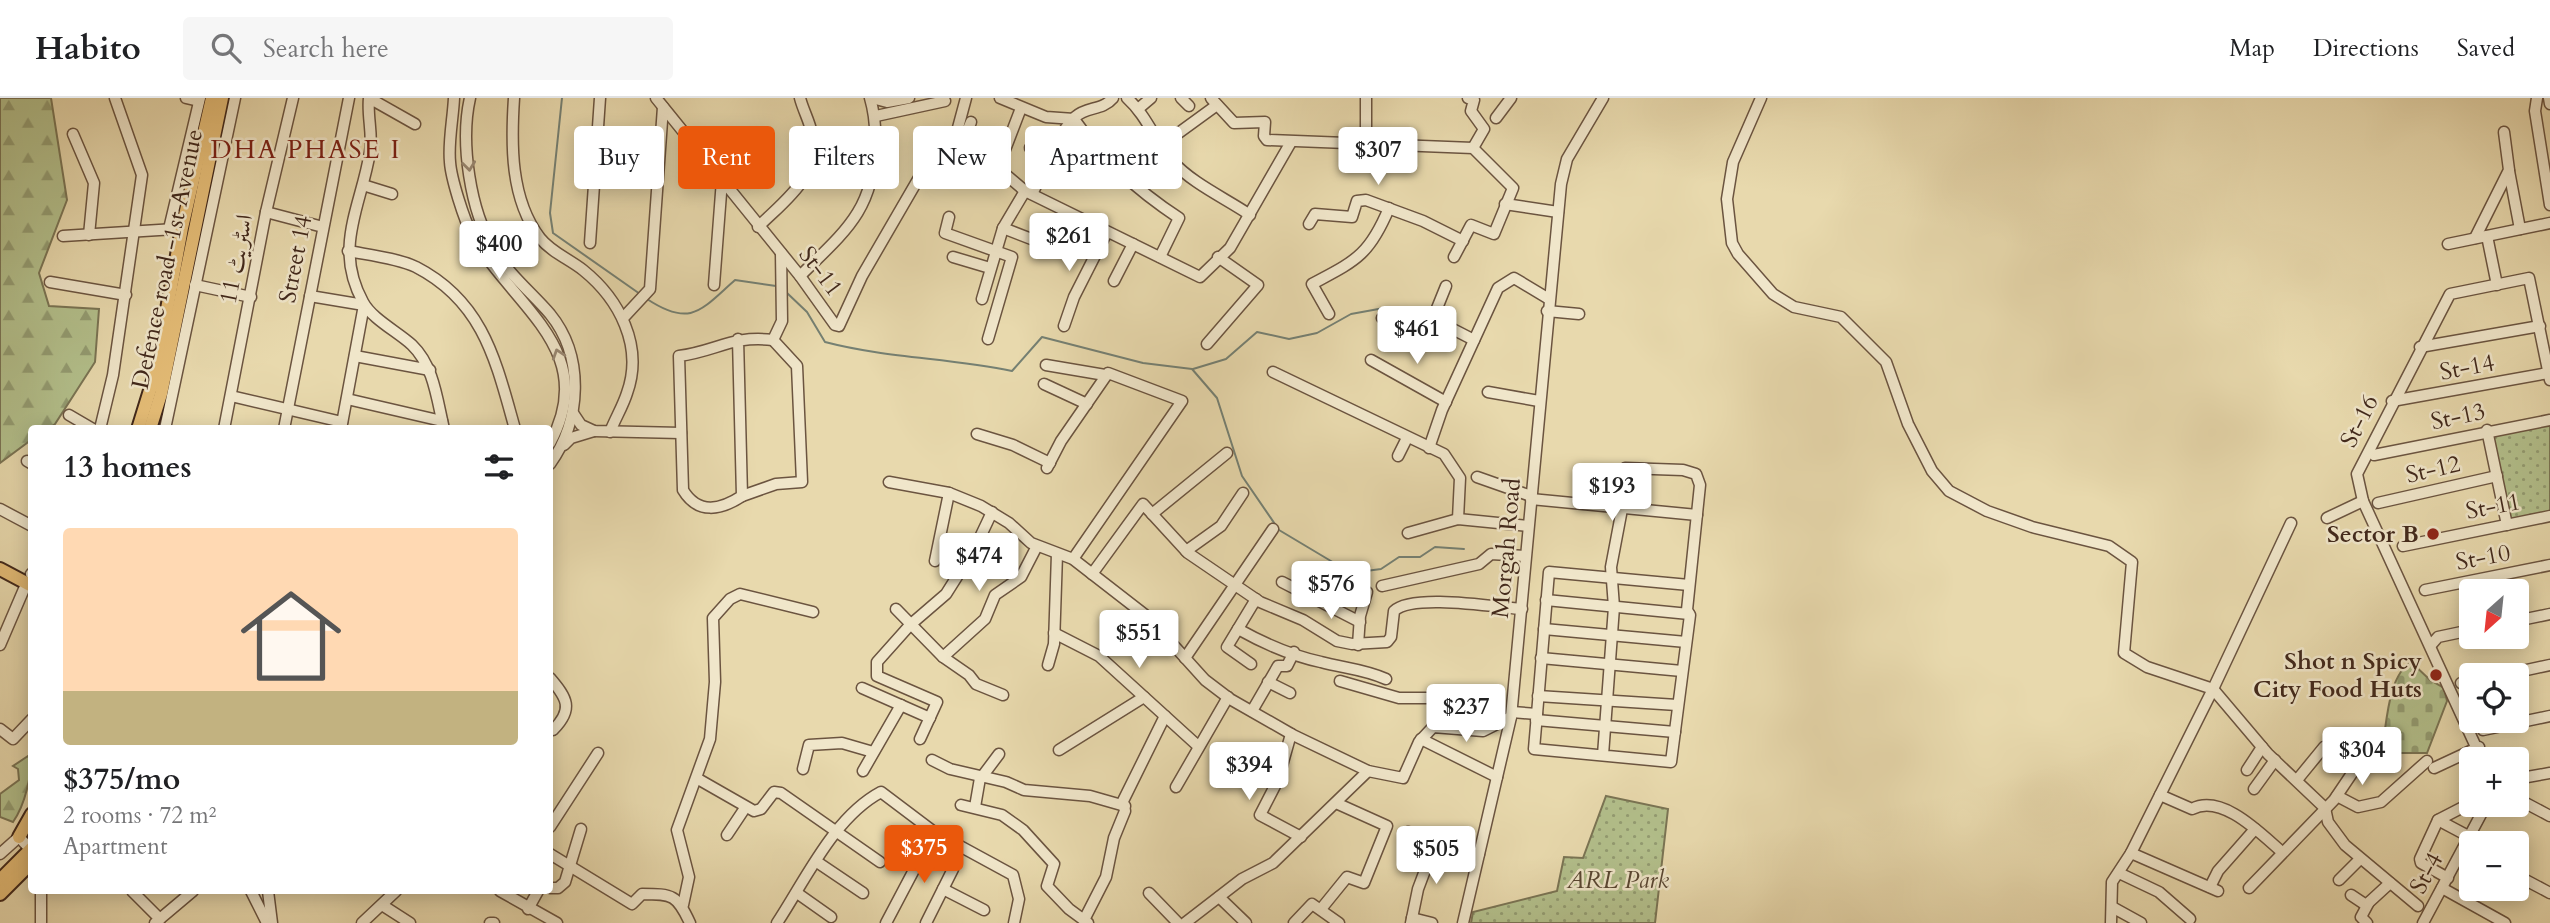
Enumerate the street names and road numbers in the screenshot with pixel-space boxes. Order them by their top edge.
street label: Defence road -1st Avenue [124,126,211,392]
street label: اسٹریٹ 11 [212,211,261,307]
street label: Street 14 [271,212,320,306]
street label: St-11 [791,239,850,303]
street label: St-14 [2437,346,2497,389]
street label: St-16 [2332,389,2387,453]
street label: St-13 [2428,395,2488,438]
street label: St-12 [2403,447,2464,492]
street label: Morgah Road [1484,476,1529,619]
street label: St-11 [2463,485,2523,528]
street label: St-10 [2453,536,2513,579]
street label: St-4 [2402,847,2451,900]

